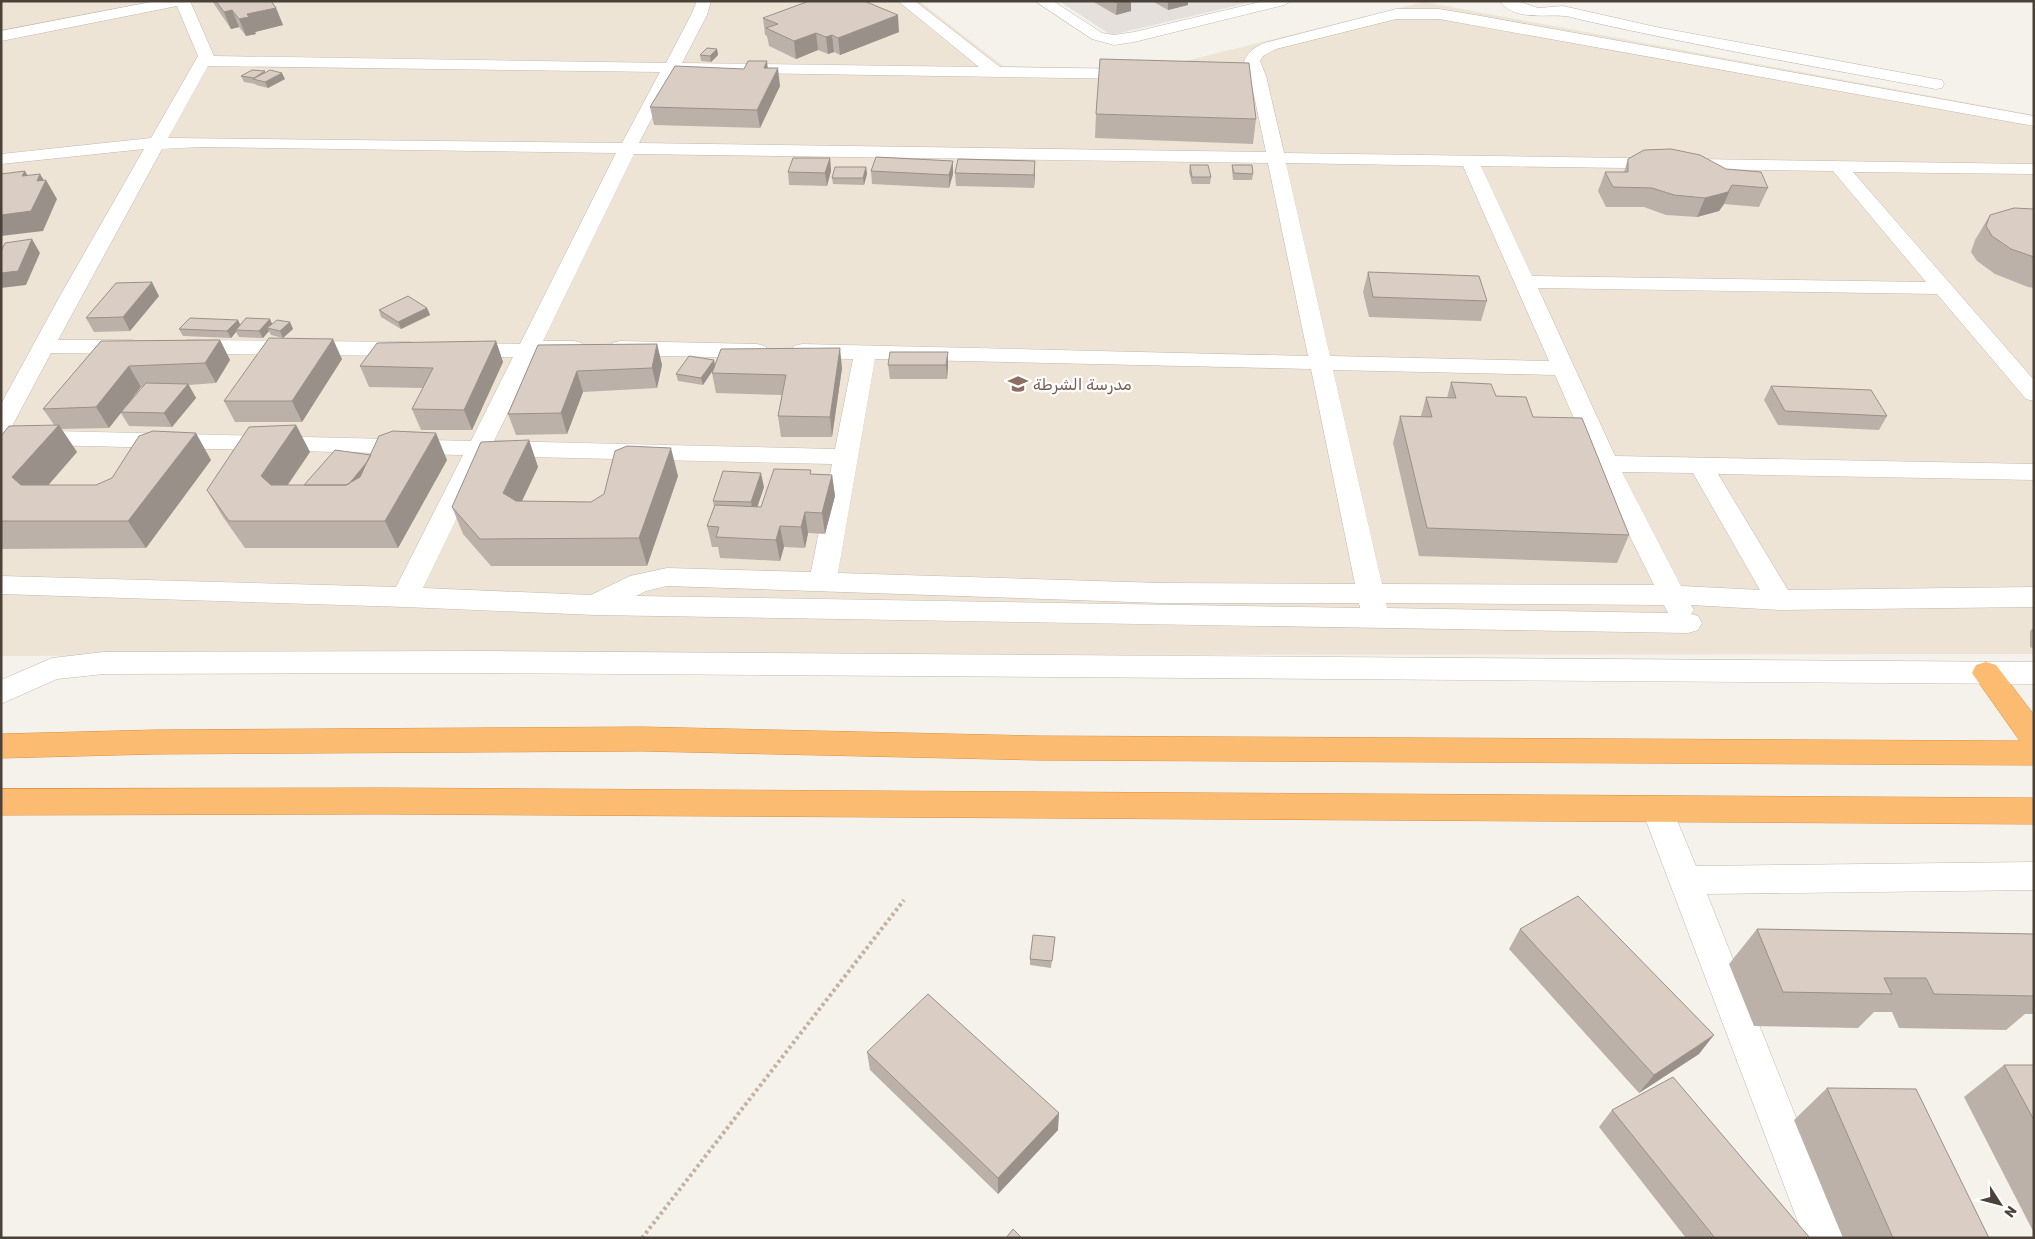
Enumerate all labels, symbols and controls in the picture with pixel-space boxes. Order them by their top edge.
school or university icon: مدرسة الشرطة [1007,373,1029,395]
place label: مدرسة الشرطة [1033,375,1132,395]
north arrow [1975,1179,2025,1229]
text: N [2000,1202,2020,1220]

